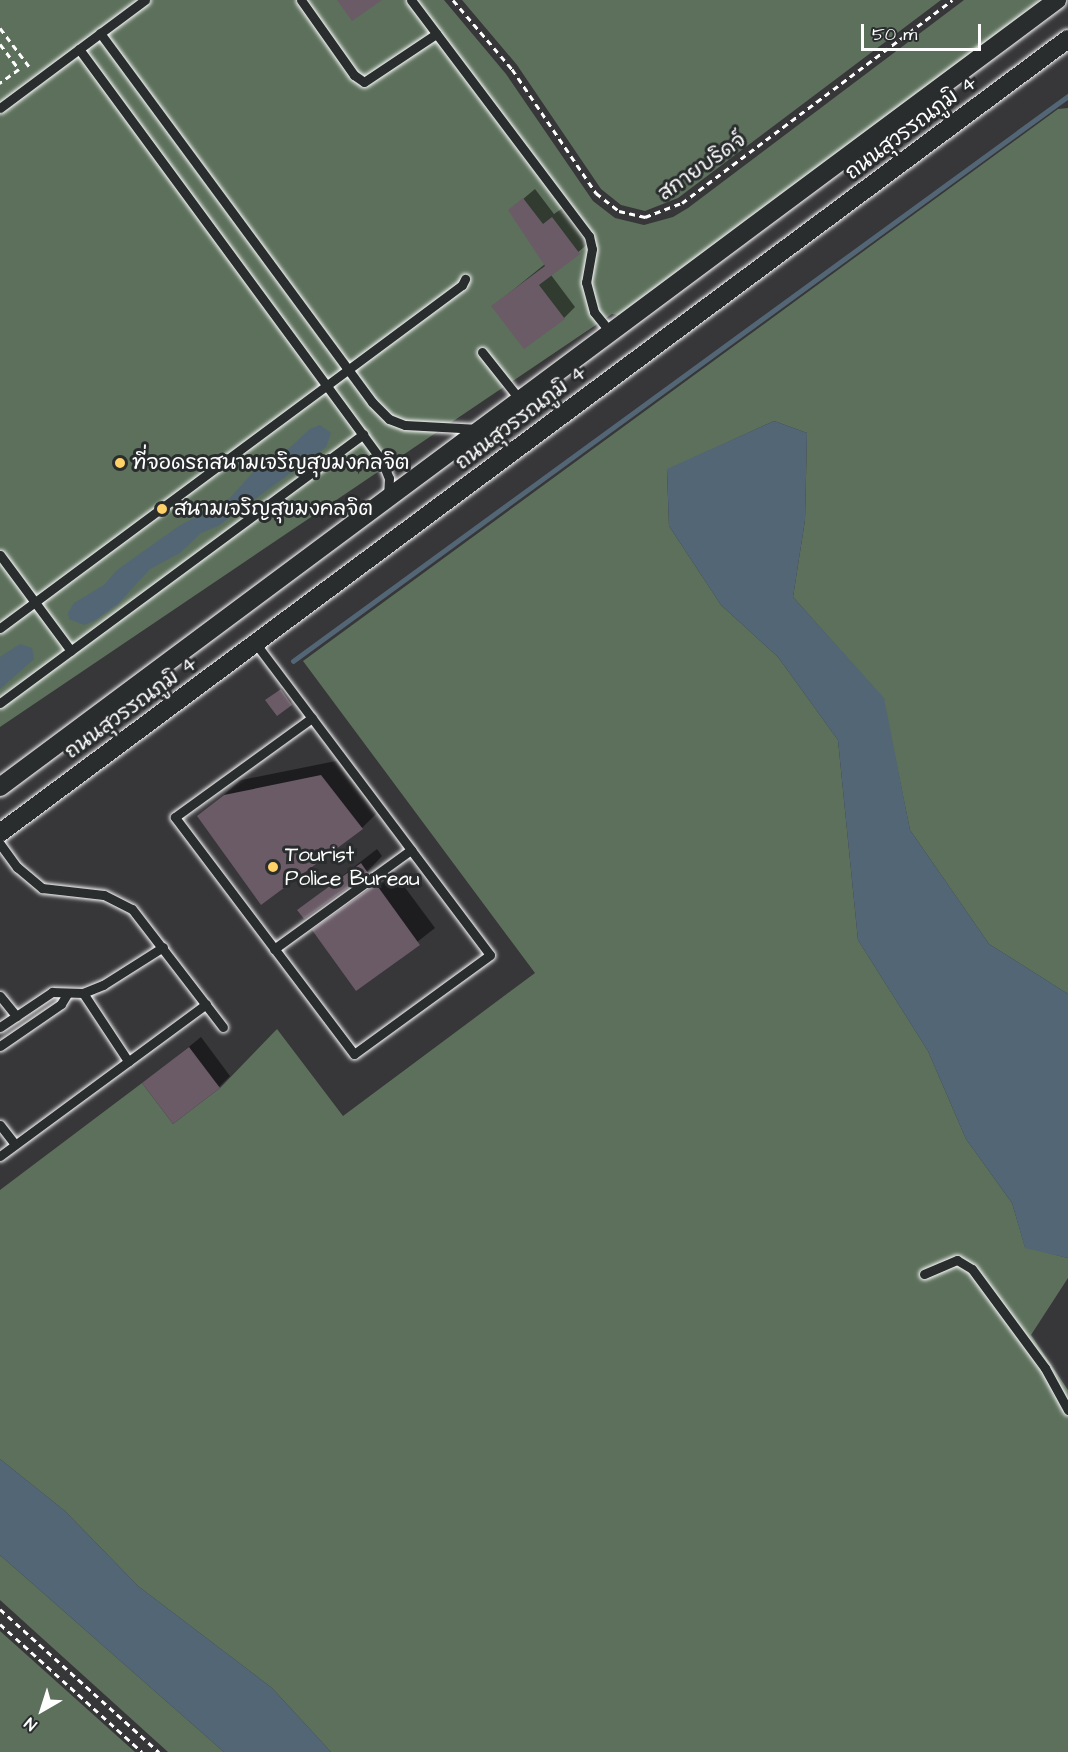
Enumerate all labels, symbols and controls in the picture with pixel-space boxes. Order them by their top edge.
scale bar [864,12,984,50]
text: 50 m [872,22,917,47]
street label: ถนนสุวรรณภูมิ 4 [840,70,982,186]
street label: สกายบริดจ์ [653,128,751,206]
street label: ถนนสุวรรณภูมิ 4 [450,360,592,476]
place label: ที่จอดรถสนามเจริญสุขมงคลจิต [132,450,410,476]
marker: ที่จอดรถสนามเจริญสุขมงคลจิต [113,456,127,470]
place label: สนามเจริญสุขมงคลจิต [174,496,373,522]
marker: สนามเจริญสุขมงคลจิต [155,502,169,516]
street label: ถนนสุวรรณภูมิ 4 [60,651,202,765]
place label: Tourist Police Bureau [285,842,420,892]
marker: Tourist Police Bureau [266,860,280,874]
north arrow [12,1680,72,1740]
text: N [20,1712,41,1736]

